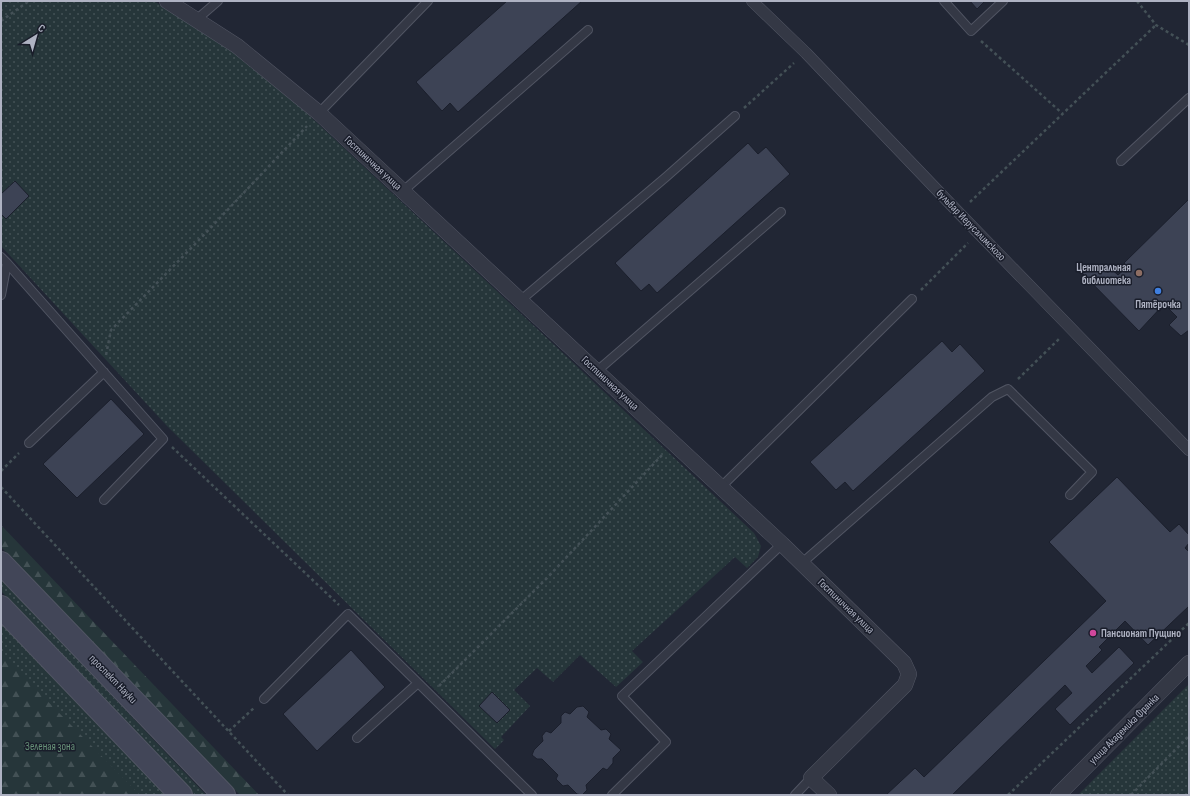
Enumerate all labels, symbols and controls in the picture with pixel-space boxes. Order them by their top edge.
north arrow [16,16,56,56]
text: С [36,22,48,36]
street label: Гостиничная улица [342,133,404,193]
street label: бульвар Иерусалимского [934,187,1009,264]
place label: Центральная библиотека [1076,261,1131,287]
marker: Центральная библиотека [1134,268,1144,278]
marker: Пятёрочка [1153,286,1163,296]
place label: Пятёрочка [1135,298,1181,311]
street label: Гостиничная улица [579,353,641,413]
street label: Гостиничная улица [815,576,877,636]
place label: Пансионат Пущино [1101,627,1181,640]
marker: Пансионат Пущино [1088,628,1098,638]
street label: проспект Науки [86,652,140,706]
street label: улица Академика Франка [1086,691,1162,767]
park label: Зеленая зона [25,740,75,753]

